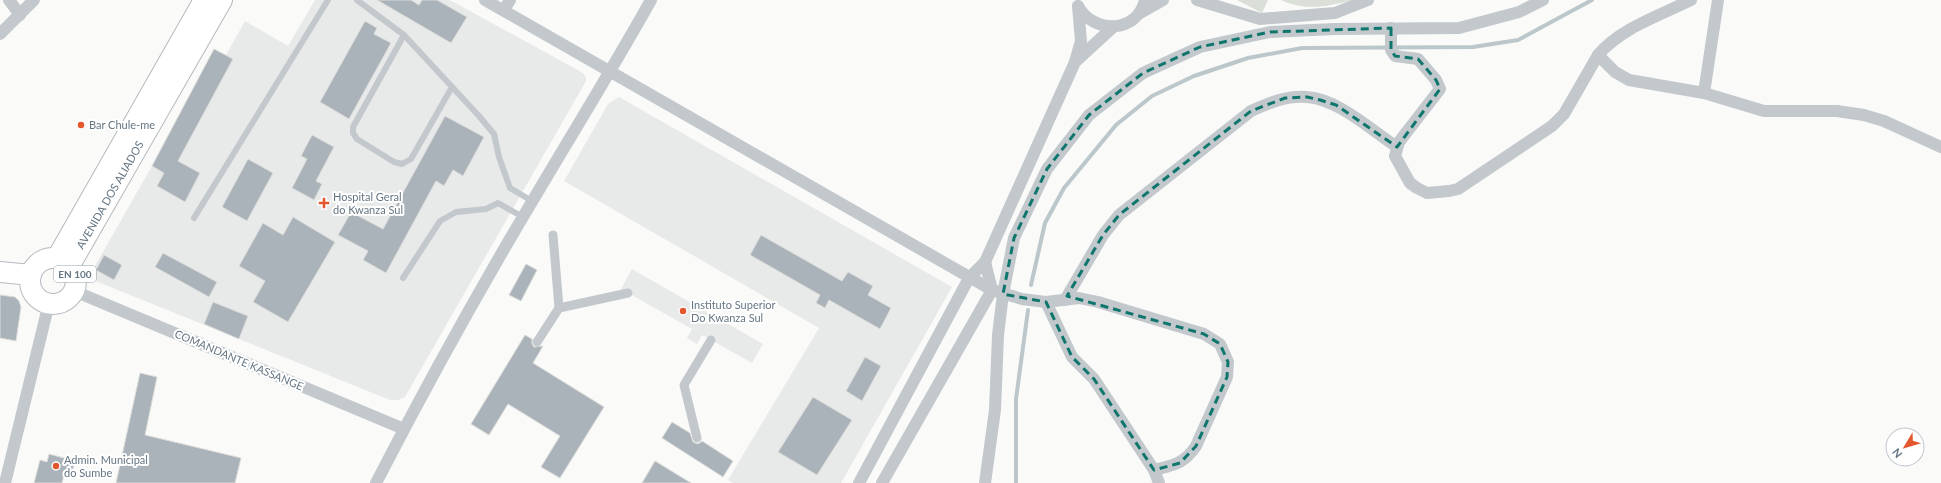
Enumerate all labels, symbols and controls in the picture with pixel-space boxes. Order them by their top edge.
place label: Bar Chule-me [89,118,155,131]
marker: Bar Chule-me [76,120,86,130]
street label: AVENIDA DOS ALIADOS [73,138,146,251]
place label: Hospital Geral do Kwanza Sul [333,190,403,216]
marker: Hospital Geral do Kwanza Sul [318,197,330,209]
road number: EN 100 [54,266,96,282]
place label: Instituto Superior Do Kwanza Sul [691,298,776,324]
marker: Instituto Superior Do Kwanza Sul [678,306,688,316]
street label: COMANDANTE KASSANGE [173,327,305,393]
north arrow [1885,427,1925,467]
text: N [1889,446,1904,461]
place label: Admin. Municipal do Sumbe [64,453,148,479]
marker: Admin. Municipal do Sumbe [51,461,61,471]

